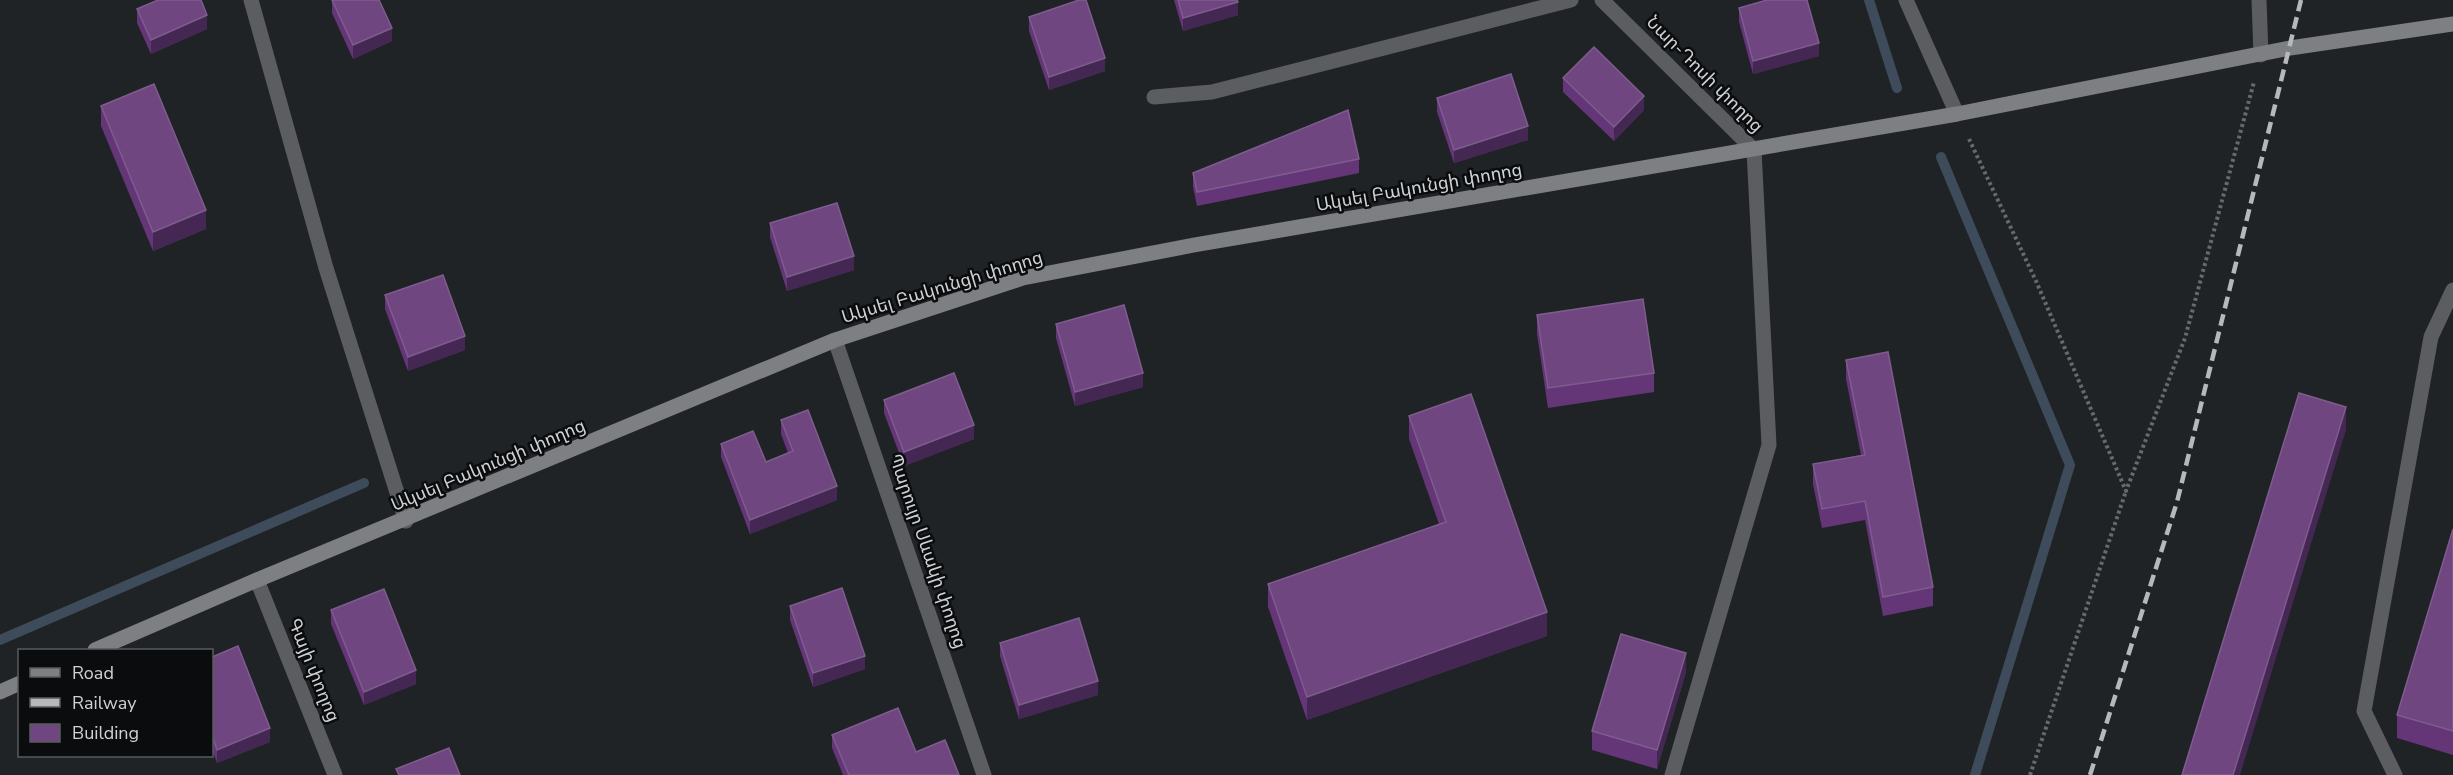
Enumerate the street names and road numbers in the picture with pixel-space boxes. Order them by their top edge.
street label: Նար-Դոսի փողոց [1641,10,1769,138]
street label: Ակսել Բակունցի փողոց [1314,157,1524,217]
street label: Ակսել Բակունցի փողոց [839,245,1045,329]
street label: Ակսել Բակունցի փողոց [387,413,589,517]
street label: Պարույր Սևակի փողոց [883,450,973,652]
street label: Գայի փողոց [282,615,346,725]

